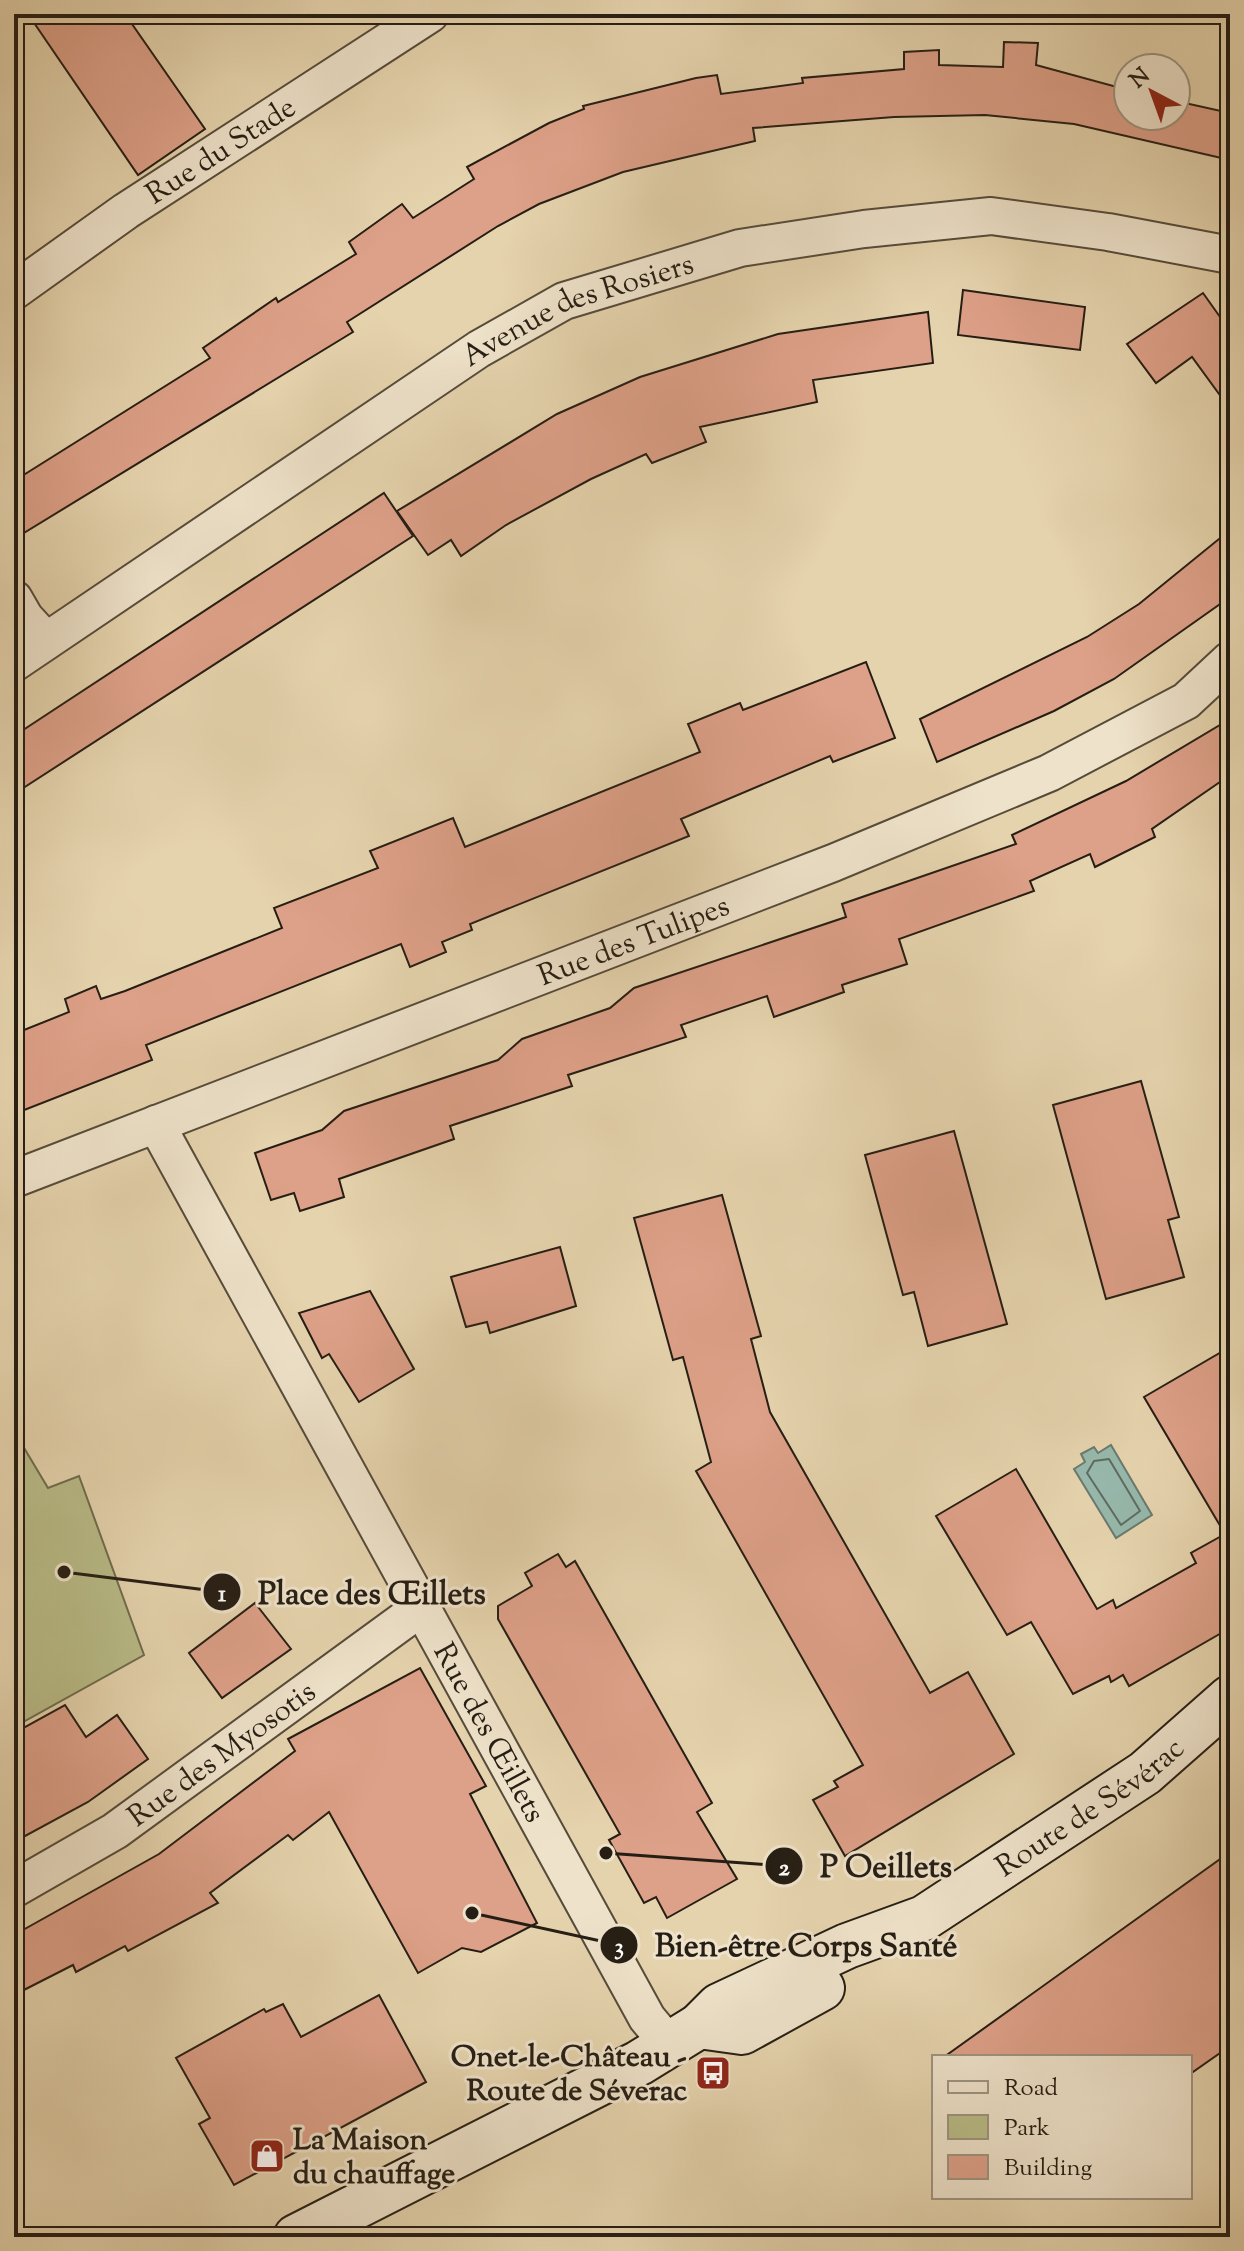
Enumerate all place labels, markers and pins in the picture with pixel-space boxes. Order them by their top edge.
callout: Place des Œillets [202,1564,501,1620]
callout: P Oeillets [764,1838,968,1894]
callout: Bien-être Corps Santé [599,1917,973,1973]
place label: Onet-le-Château - Route de Séverac [451,2037,687,2114]
bus stop icon: Onet-le-Château - Route de Séverac [694,2054,732,2092]
place label: La Maison du chauffage [293,2120,455,2197]
shop icon: La Maison du chauffage [248,2137,286,2175]

